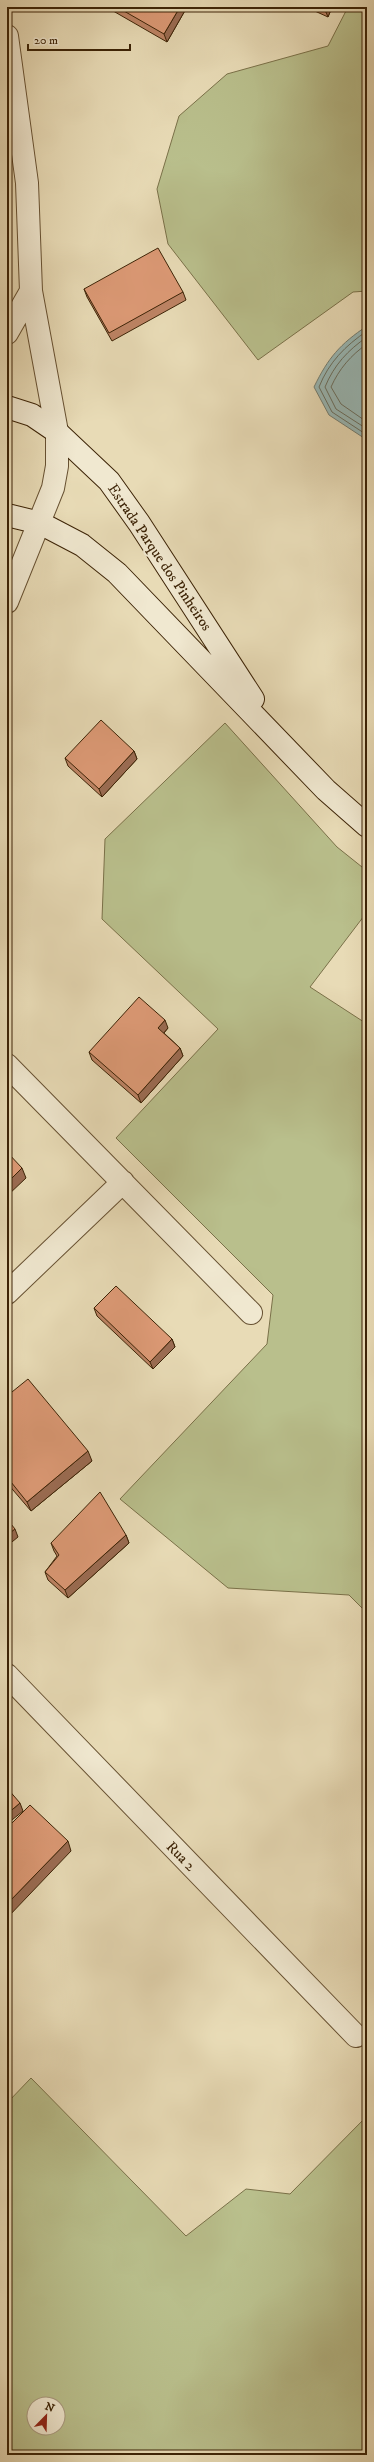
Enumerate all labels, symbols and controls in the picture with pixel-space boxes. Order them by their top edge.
scale bar [28,26,130,52]
text: 20 m [34,33,58,48]
street label: Estrada Parque dos Pinheiros [103,480,216,634]
street label: Rua 2 [162,1837,200,1876]
north arrow [26,2396,66,2436]
text: N [43,2400,56,2416]

